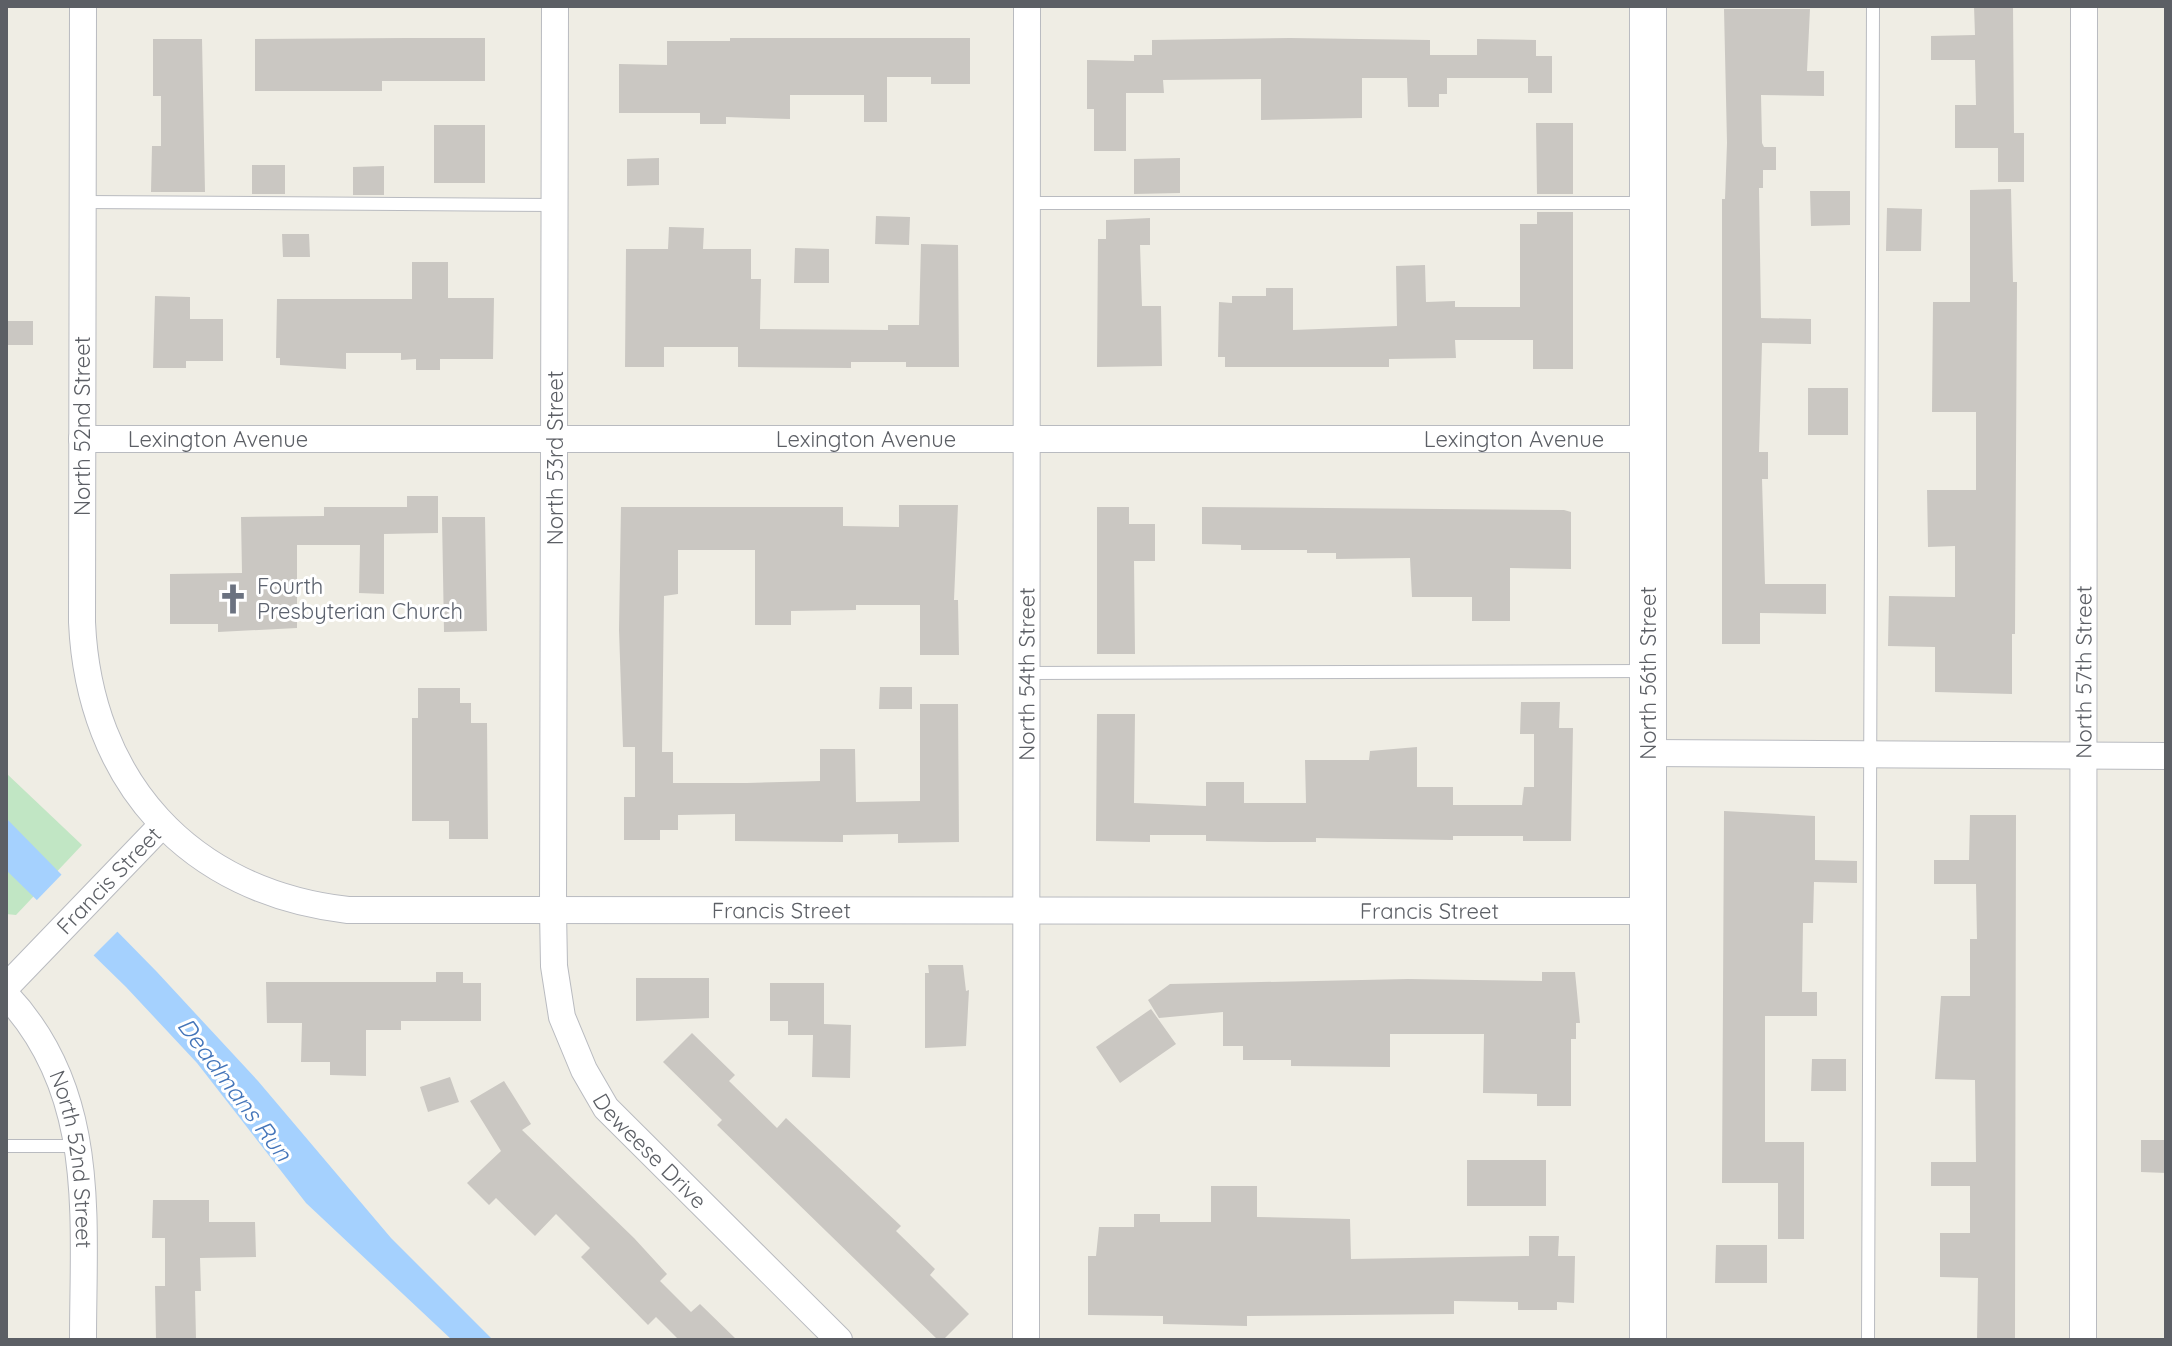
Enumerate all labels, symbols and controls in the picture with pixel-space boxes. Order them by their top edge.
street label: North 52nd Street [68,336,96,516]
street label: North 53rd Street [541,371,569,545]
street label: Lexington Avenue [128,425,308,453]
street label: Lexington Avenue [776,425,956,453]
street label: Lexington Avenue [1424,425,1604,453]
place label: Fourth Presbyterian Church [257,572,463,625]
church icon: Fourth Presbyterian Church [216,582,250,616]
street label: North 57th Street [2069,585,2098,759]
street label: North 56th Street [1634,586,1662,760]
street label: North 54th Street [1012,587,1041,761]
street label: Francis Street [50,821,167,940]
street label: Francis Street [712,896,851,924]
street label: Francis Street [1360,897,1499,925]
water label: Deadmans Run [171,1011,299,1167]
street label: North 52nd Street [43,1066,98,1248]
street label: Deweese Drive [586,1088,713,1215]

